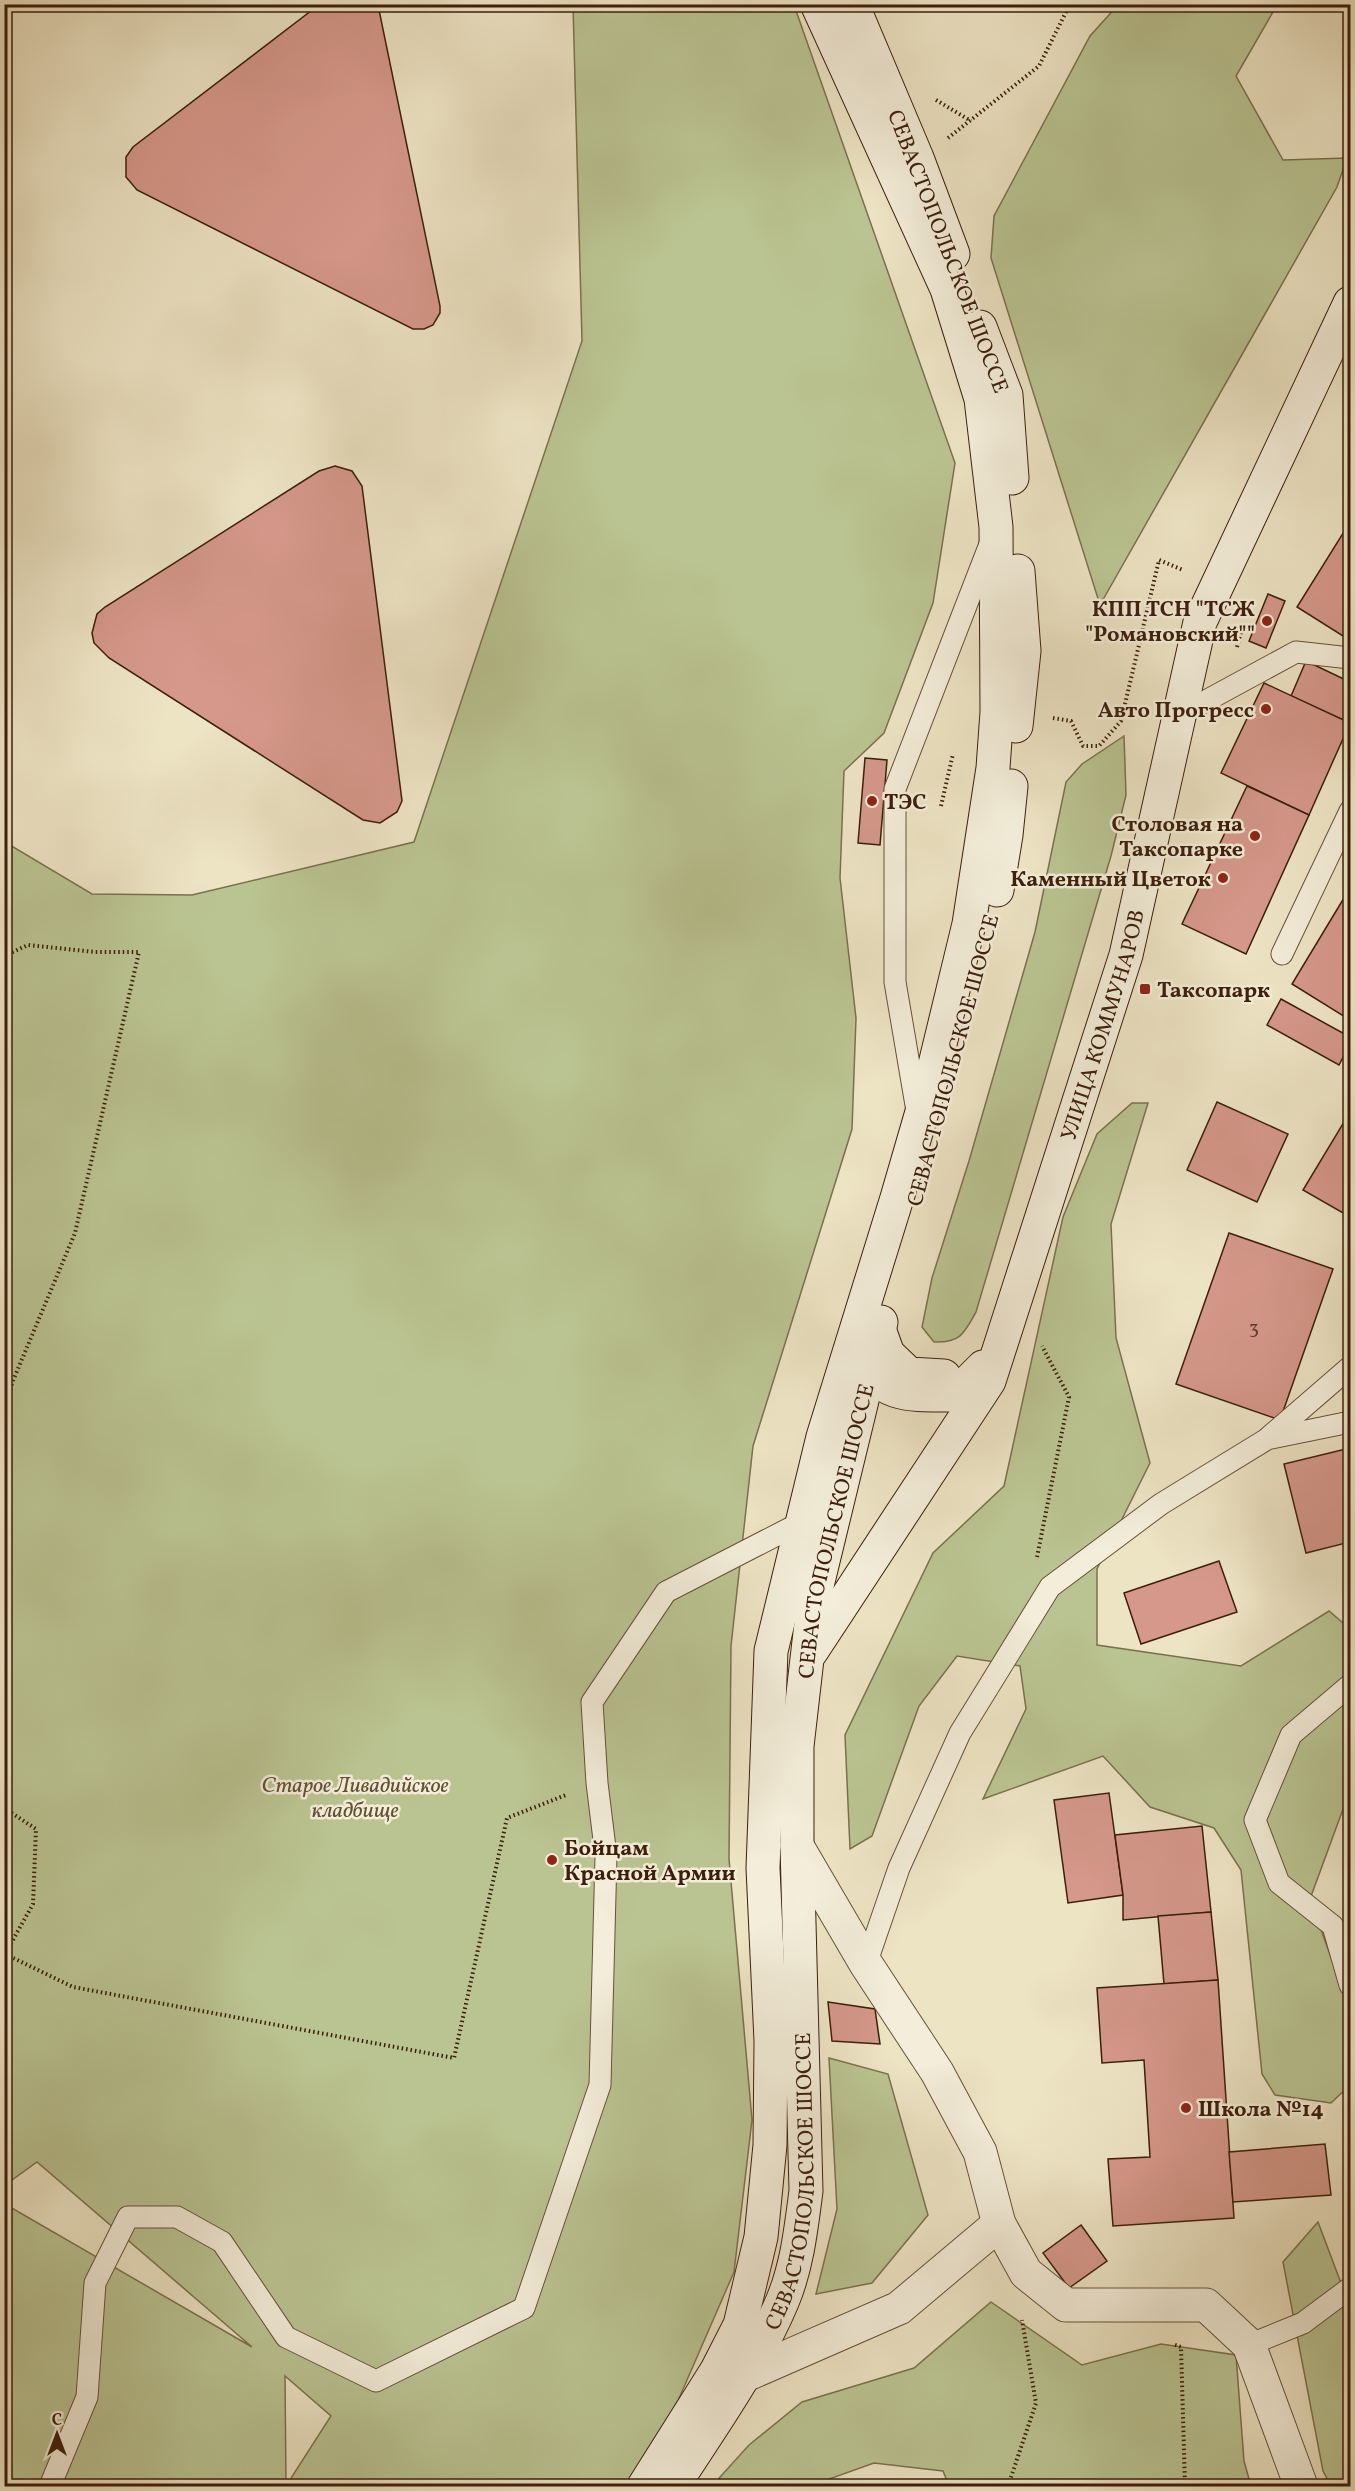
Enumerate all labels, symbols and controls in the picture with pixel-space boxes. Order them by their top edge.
street label: СЕВАСТОПОЛЬСКОЕ ШОССЕ [878,106,1015,398]
place label: КПП ТСН "ТСЖ "Романовский"" [1085,595,1255,651]
marker: КПП ТСН "ТСЖ "Романовский"" [1260,614,1274,628]
place label: Авто Прогресс [1098,696,1254,727]
marker: Авто Прогресс [1259,702,1273,716]
place label: ТЭС [884,788,926,819]
marker: ТЭС [865,794,879,808]
place label: Столовая на Таксопарке [1112,810,1243,866]
marker: Столовая на Таксопарке [1248,829,1262,843]
place label: Каменный Цветок [1010,865,1211,896]
marker: Каменный Цветок [1216,871,1230,885]
street label: УЛИЦА КОММУНАРОВ [1054,907,1154,1145]
street label: СЕВАСТОПОЛЬСКОЕ ШОССЕ [900,911,1008,1210]
place label: Таксопарк [1157,976,1270,1007]
marker: Таксопарк [1138,982,1152,996]
house number: 3 [1249,1315,1259,1343]
street label: СЕВАСТОПОЛЬСКОЕ ШОССЕ [792,1381,884,1680]
park label: Старое Ливадийское кладбище [261,1771,449,1827]
place label: Бойцам Красной Армии [564,1834,736,1890]
marker: Бойцам Красной Армии [545,1853,559,1867]
street label: СЕВАСТОПОЛЬСКОЕ ШОССЕ [758,2032,824,2336]
place label: Школа №14 [1198,2095,1324,2126]
marker: Школа №14 [1179,2101,1193,2115]
north arrow [27,2404,87,2464]
text: С [52,2410,62,2432]

